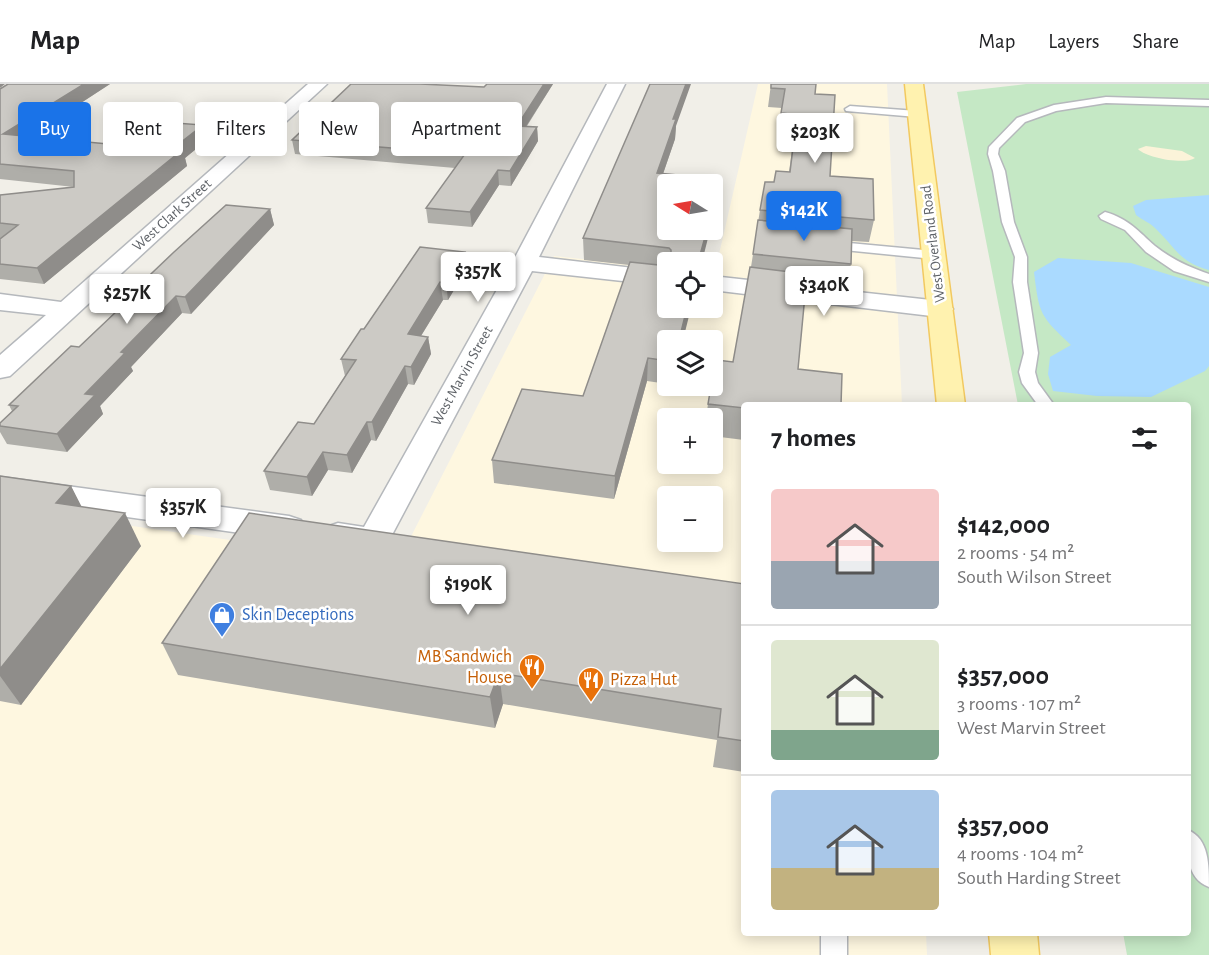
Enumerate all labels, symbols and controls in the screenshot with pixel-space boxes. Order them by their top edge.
text: Map [30,27,80,55]
text: Map [979,31,1015,52]
text: Layers [1048,31,1099,52]
text: Share [1132,31,1179,52]
chip: Buy [18,102,91,156]
chip: Rent [103,102,183,156]
chip: Filters [195,102,287,156]
chip: New [299,102,379,156]
chip: Apartment [391,102,522,156]
pin: $203K [773,113,857,164]
text: $203K [790,122,840,142]
north arrow [657,174,723,240]
map controls [657,174,723,552]
street label: West Clark Street [130,176,214,254]
street label: West Overland Road [918,184,948,304]
pin: $142K [762,191,846,242]
text: $142K [780,200,828,220]
pin: $357K [436,252,520,303]
button: locate [657,252,723,318]
text: $357K [455,261,501,281]
pin: $340K [782,266,866,317]
pin: $257K [85,274,169,325]
text: $340K [799,275,849,295]
text: $257K [103,283,151,303]
street label: West Marvin Street [428,323,496,428]
button: layers [657,330,723,396]
button: + [657,408,723,474]
icon: filters [1128,422,1161,455]
text: 7 homes [771,425,856,451]
button: − [657,486,723,552]
pin: $357K [141,488,225,539]
text: $357K [160,497,206,517]
text: $142,000 [957,512,1050,538]
icon: home [819,513,891,585]
text: 2 rooms · 54 m² [957,543,1074,563]
pin: $190K [426,565,510,616]
text: South Wilson Street [957,567,1112,587]
text: $190K [444,574,492,594]
shop icon: Skin Deceptions [207,600,237,638]
place label: Skin Deceptions [242,606,354,624]
place label: MB Sandwich House [418,648,512,687]
restaurant icon: MB Sandwich House [517,652,547,690]
text: $357,000 [957,663,1049,689]
icon: home [819,664,891,736]
restaurant icon: Pizza Hut [576,665,606,703]
place label: Pizza Hut [610,671,677,689]
text: 3 rooms · 107 m² [957,694,1081,714]
text: West Marvin Street [957,718,1106,738]
text: $357,000 [957,813,1049,839]
icon: home [819,814,891,886]
text: 4 rooms · 104 m² [957,844,1084,864]
text: South Harding Street [957,868,1121,888]

